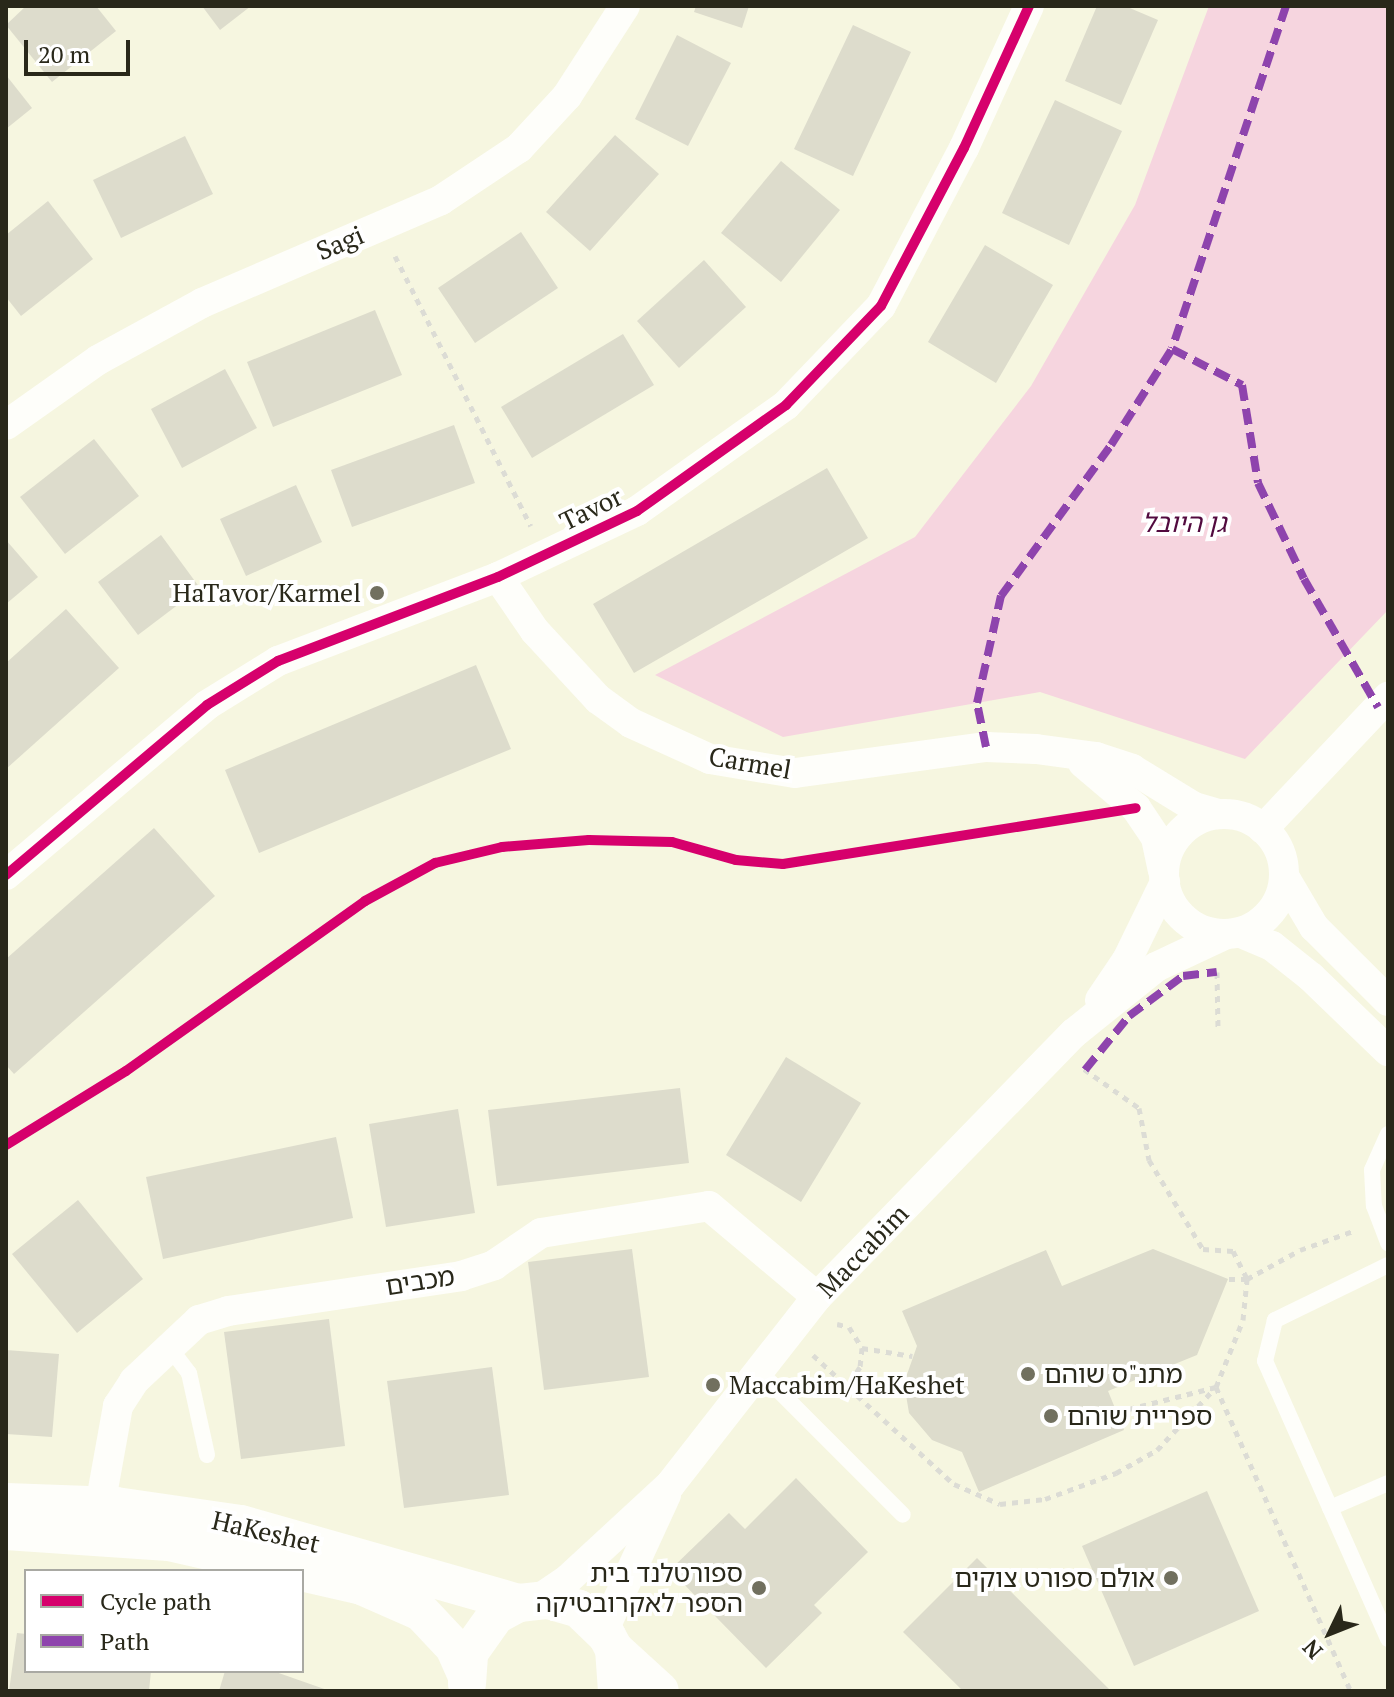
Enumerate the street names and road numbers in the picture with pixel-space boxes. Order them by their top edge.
street label: Sagi [312,219,368,267]
street label: Tavor [555,481,627,537]
street label: Carmel [706,740,794,786]
street label: Maccabim [811,1198,915,1304]
street label: מכבים [383,1260,457,1302]
street label: HaKeshet [209,1504,323,1560]

